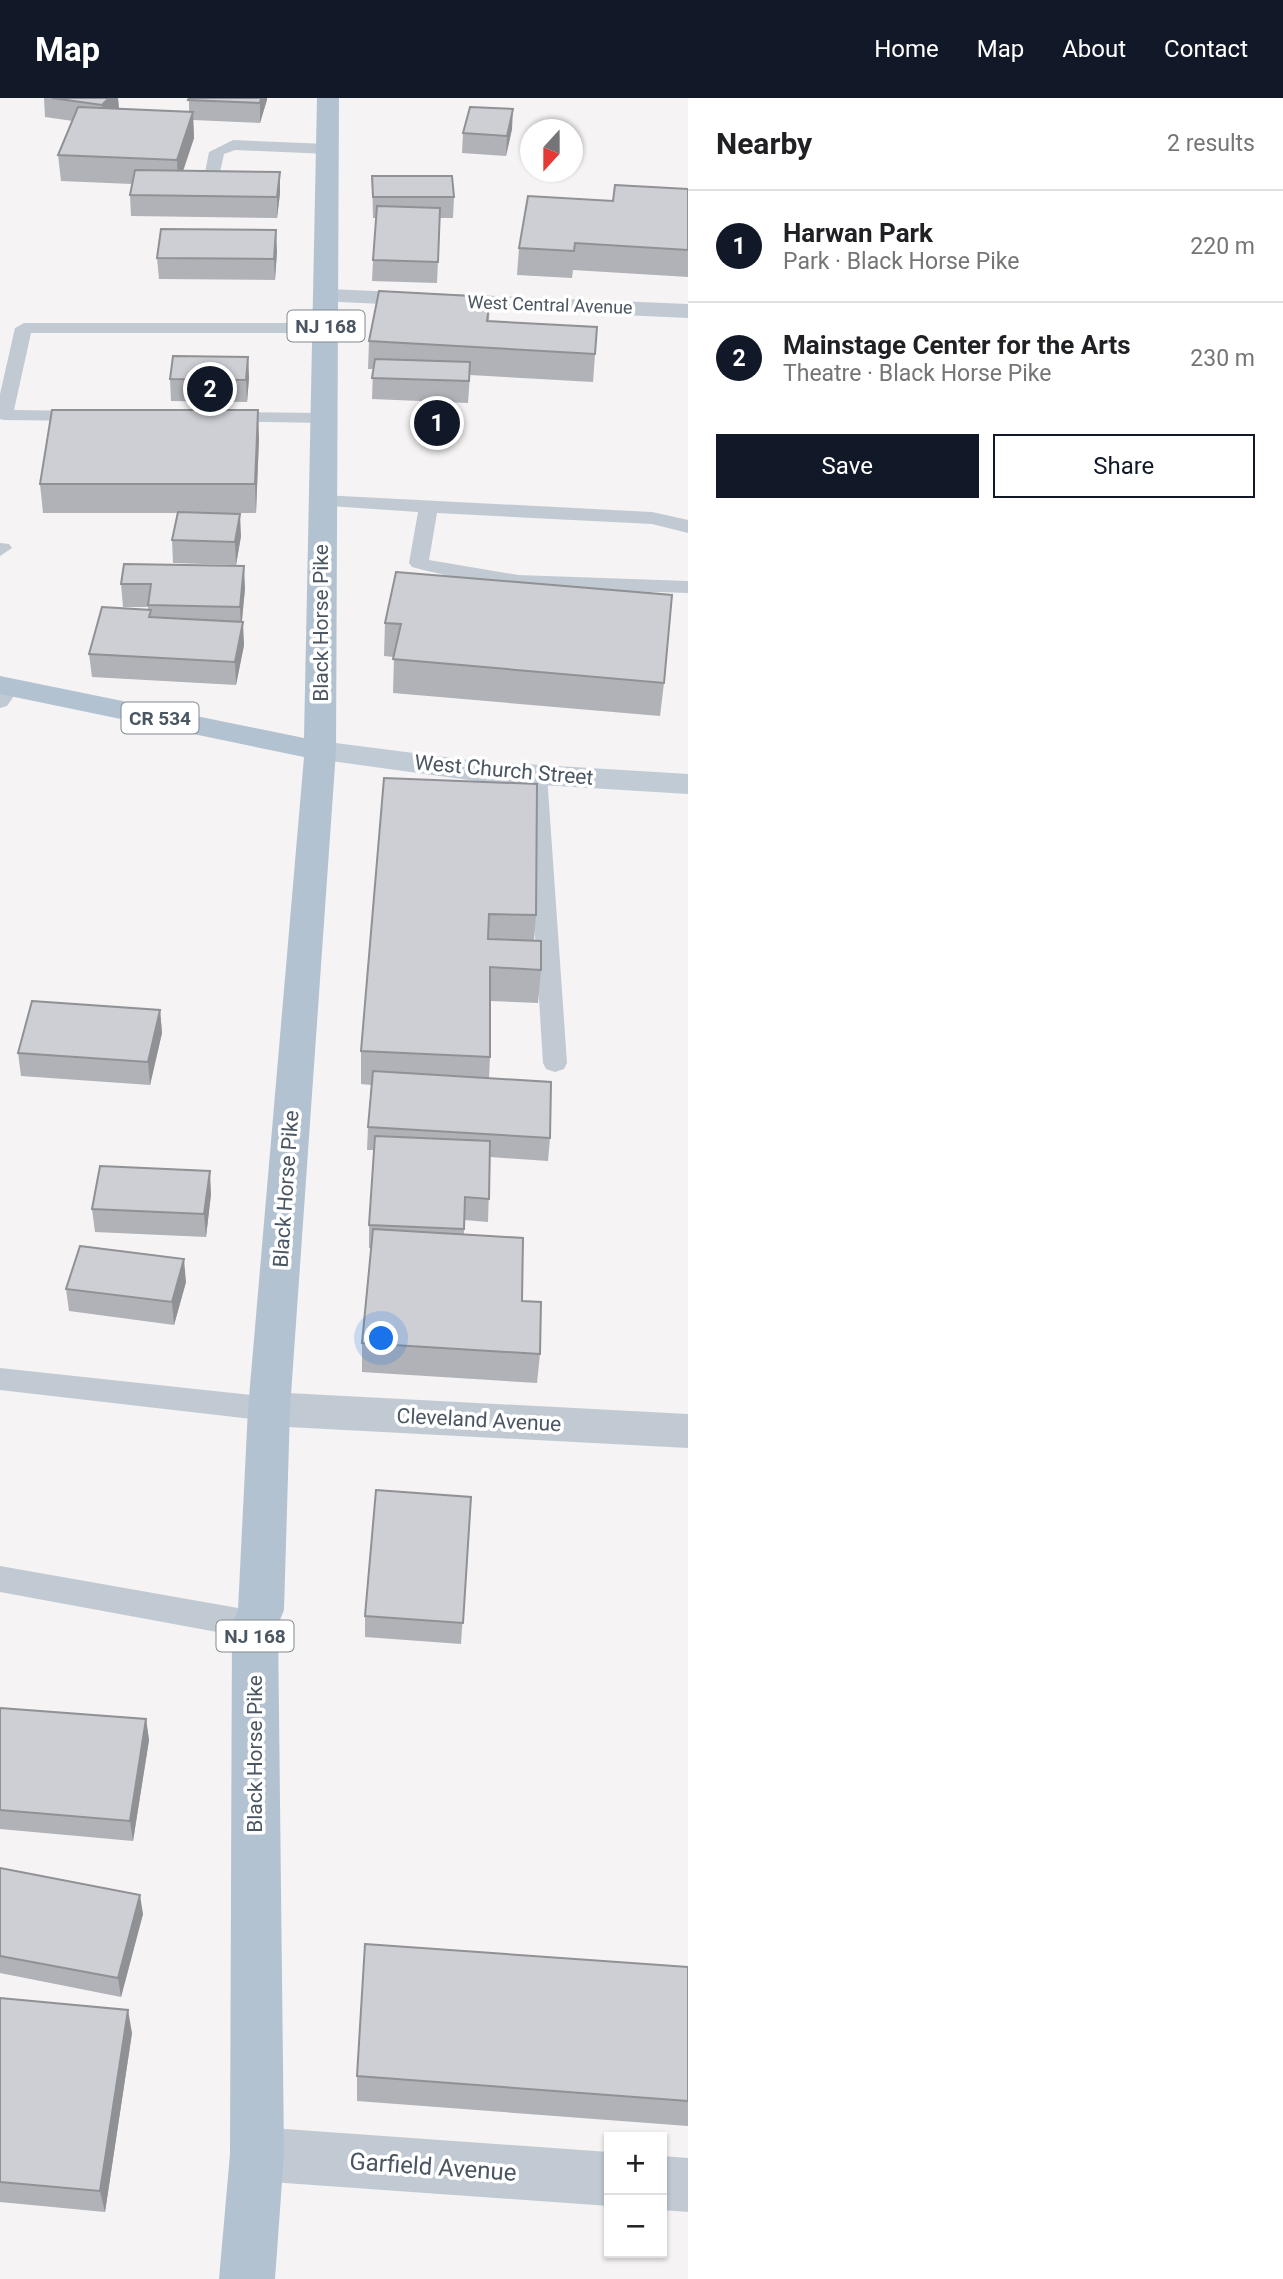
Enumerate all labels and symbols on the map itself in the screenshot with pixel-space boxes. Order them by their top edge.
north arrow [520,119,583,182]
street label: West Central Avenue [467,291,633,318]
road number: NJ 168 [288,310,364,342]
pin: 2 [187,363,233,415]
pin: 1 [414,397,460,449]
street label: Black Horse Pike [309,544,333,702]
road number: CR 534 [122,702,198,734]
street label: West Church Street [414,750,594,790]
street label: Black Horse Pike [269,1110,303,1268]
your location [364,1321,398,1355]
street label: Cleveland Avenue [396,1404,562,1436]
road number: NJ 168 [216,1620,294,1652]
street label: Black Horse Pike [243,1675,267,1833]
street label: Garfield Avenue [349,2147,517,2187]

